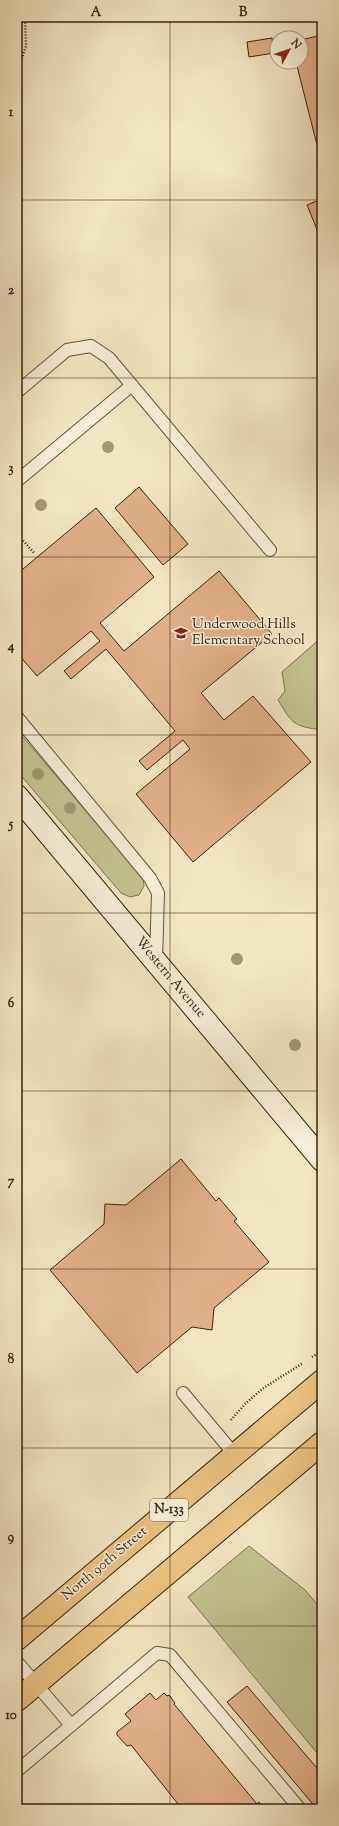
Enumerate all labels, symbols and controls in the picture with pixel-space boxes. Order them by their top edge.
text: A [91,4,102,22]
text: B [239,4,248,22]
north arrow [269,30,309,70]
text: N [286,35,305,53]
text: 1 [9,104,14,122]
text: 2 [8,282,15,300]
text: 3 [8,460,14,478]
place label: Underwood Hills Elementary School [192,615,305,651]
school or university icon: Underwood Hills Elementary School [173,625,189,641]
text: 4 [7,638,15,656]
text: 5 [8,816,14,834]
street label: Western Avenue [130,933,210,1023]
text: 6 [8,995,15,1013]
text: 7 [8,1173,15,1191]
text: 8 [8,1351,15,1369]
road number: N-133 [150,1499,188,1521]
street label: North 90th Street [58,1522,152,1606]
text: 9 [8,1529,15,1547]
text: 10 [5,1707,17,1725]

